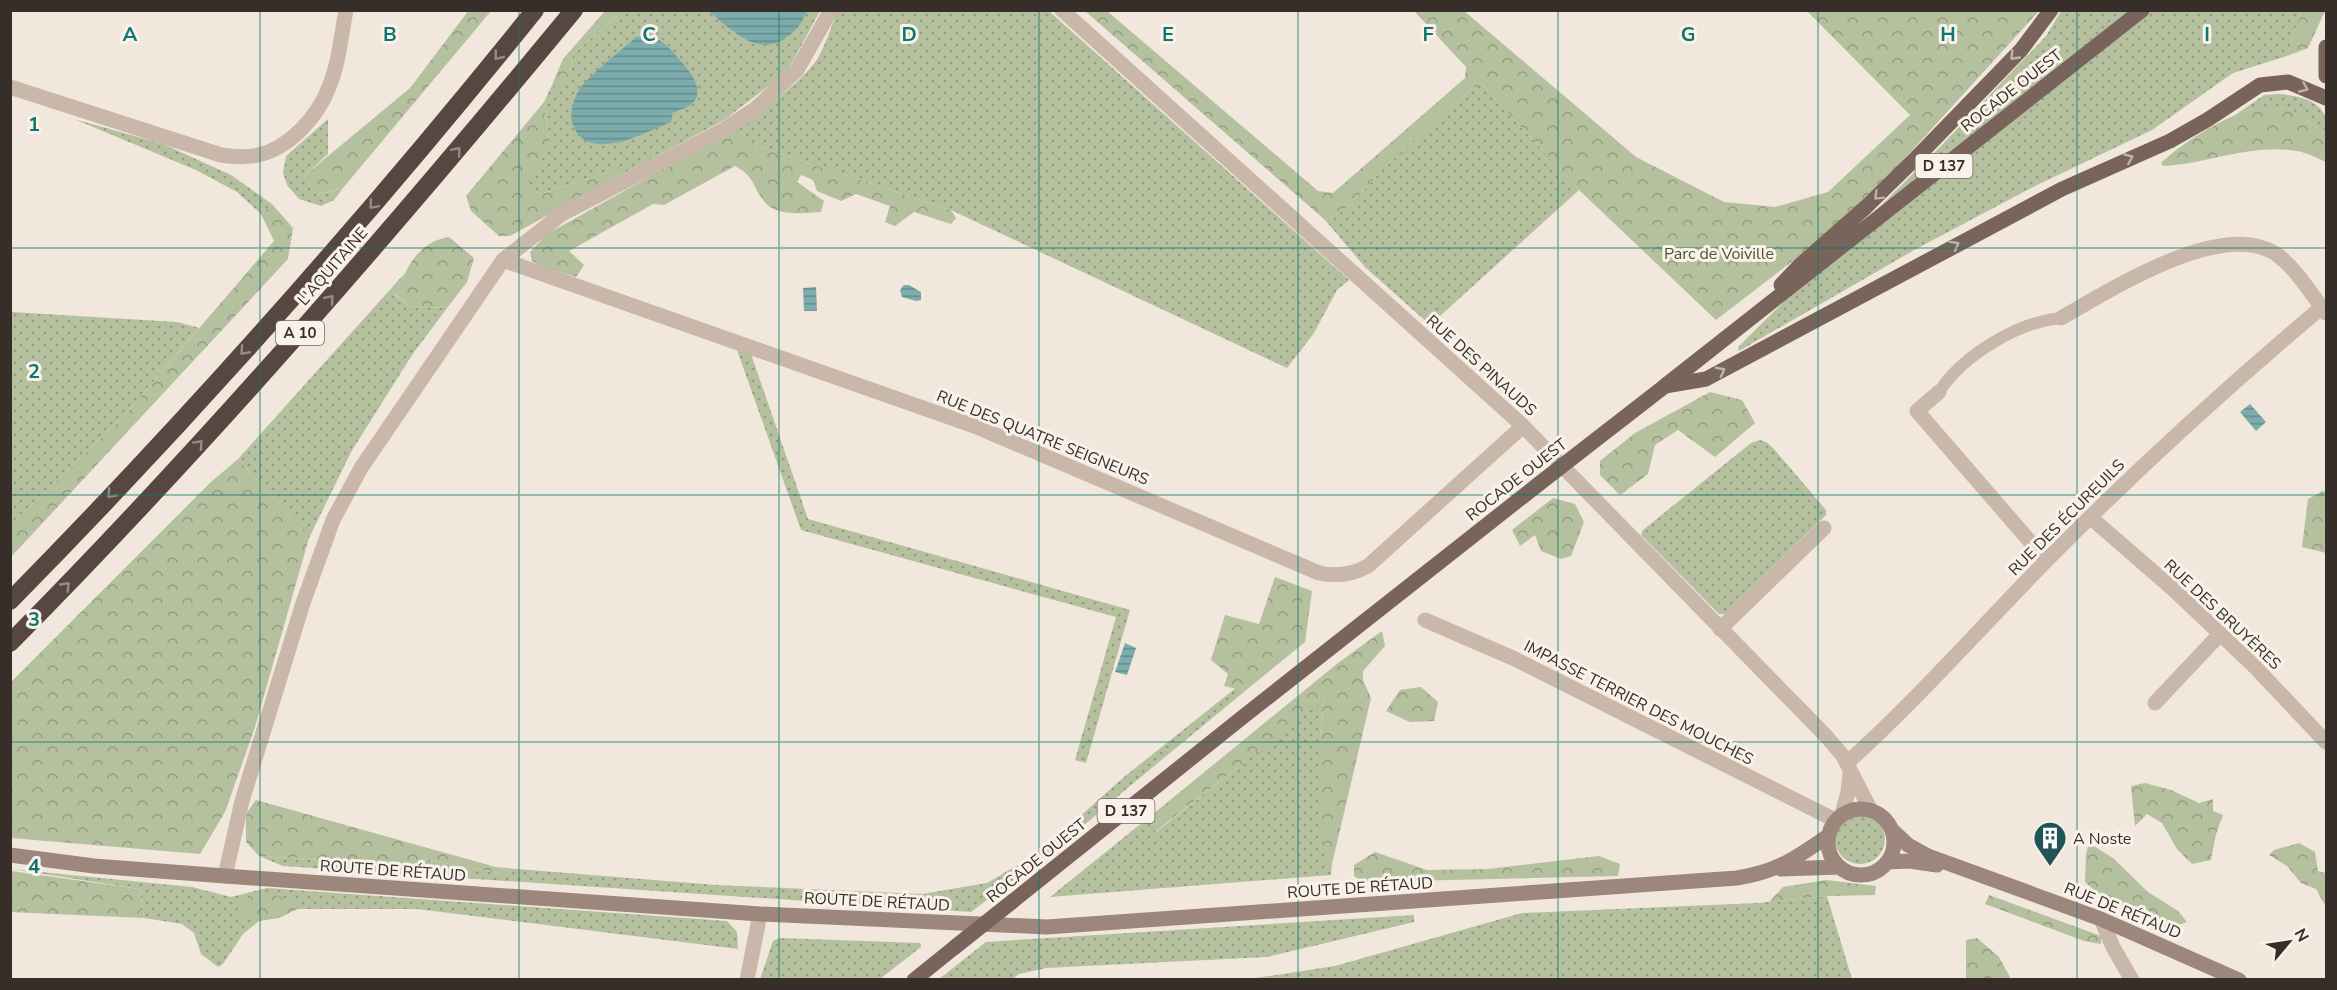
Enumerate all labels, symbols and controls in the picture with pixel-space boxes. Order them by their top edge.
text: A [123,21,138,48]
text: B [383,21,397,48]
text: C [642,21,656,48]
text: D [901,21,917,48]
text: E [1162,21,1174,48]
text: F [1422,21,1434,48]
text: G [1681,21,1695,48]
text: H [1940,21,1956,48]
text: I [2204,21,2210,48]
street label: ROCADE OUEST [1957,44,2067,137]
one-way arrow [495,49,506,60]
one-way arrow [2011,49,2022,60]
one-way arrow [2297,81,2308,93]
text: 1 [28,111,40,138]
one-way arrow [450,147,461,158]
one-way arrow [2123,153,2134,165]
road number: D 137 [1916,154,1972,178]
one-way arrow [1874,189,1885,199]
one-way arrow [369,198,380,209]
street label: L'AQUITAINE [293,223,373,310]
one-way arrow [1949,241,1959,252]
park label: Parc de Voiville [1664,243,1774,265]
one-way arrow [323,295,334,306]
street label: RUE DES PINAUDS [1421,310,1541,421]
road number: A 10 [276,321,324,345]
one-way arrow [240,344,251,355]
text: 2 [28,358,40,385]
one-way arrow [1715,367,1725,378]
street label: RUE DES QUATRE SEIGNEURS [933,385,1152,491]
street label: ROCADE OUEST [1462,433,1572,526]
one-way arrow [192,440,203,450]
street label: RUE DES ÉCUREUILS [2004,454,2130,581]
one-way arrow [107,488,118,498]
street label: RUE DES BRUYÈRES [2159,555,2286,675]
one-way arrow [59,583,70,594]
text: 3 [28,606,40,633]
street label: IMPASSE TERRIER DES MOUCHES [1520,635,1757,771]
road number: D 137 [1098,799,1154,823]
street label: ROCADE OUEST [982,813,1092,908]
building icon: A Noste [2032,820,2068,867]
place label: A Noste [2073,828,2131,850]
text: 4 [28,853,40,880]
street label: ROUTE DE RÉTAUD [319,855,467,887]
street label: ROUTE DE RÉTAUD [1286,872,1434,904]
street label: RUE DE RÉTAUD [2061,877,2184,944]
street label: ROUTE DE RÉTAUD [803,887,951,917]
north arrow [2259,912,2319,972]
text: N [2289,925,2314,946]

